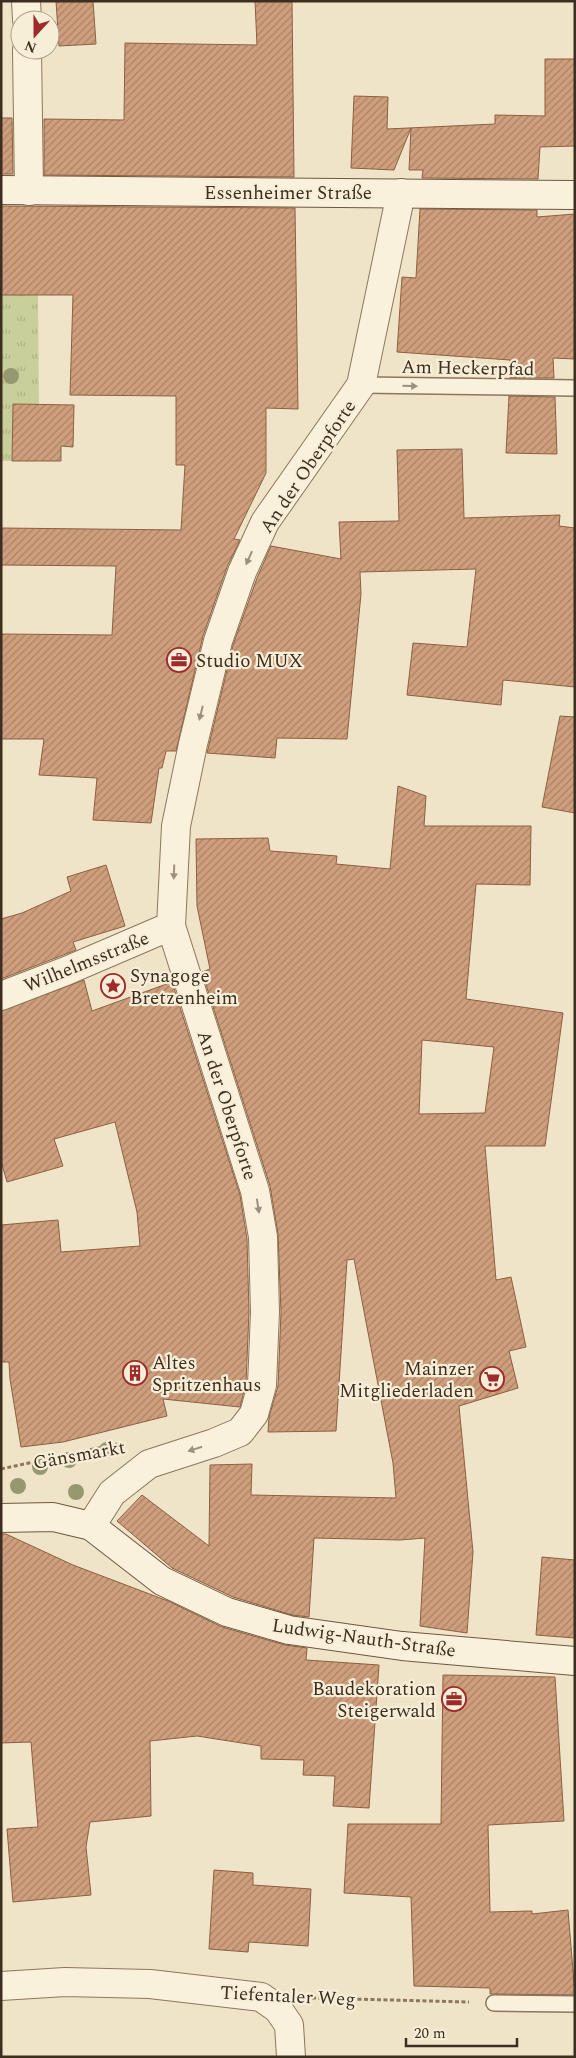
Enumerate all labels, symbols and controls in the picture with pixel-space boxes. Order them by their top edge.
north arrow [10,10,60,60]
text: N [21,35,40,59]
street label: Essenheimer Straße [204,179,372,208]
street label: Am Heckerpfad [401,353,535,384]
one-way arrow [402,382,418,390]
street label: An der Oberpforte [253,394,364,540]
one-way arrow [245,551,253,565]
office icon: Studio MUX [166,647,192,673]
place label: Studio MUX [196,647,303,676]
one-way arrow [196,705,204,720]
one-way arrow [169,865,177,881]
street label: Wilhelmsstraße [20,924,154,1001]
place label: Synagoge Bretzenheim [130,962,238,1013]
place icon: Synagoge Bretzenheim [100,973,126,999]
street label: An der Oberpforte [189,1027,264,1184]
one-way arrow [254,1198,262,1214]
place label: Altes Spritzenhaus [152,1349,261,1400]
place label: Mainzer Mitgliederladen [339,1355,474,1406]
building icon: Altes Spritzenhaus [122,1360,148,1386]
supermarket icon: Mainzer Mitgliederladen [479,1366,505,1392]
street label: Gänsmarkt [31,1433,128,1478]
one-way arrow [187,1446,202,1454]
street label: Ludwig-Nauth-Straße [270,1611,458,1666]
place label: Baudekoration Steigerwald [312,1675,436,1726]
office icon: Baudekoration Steigerwald [441,1686,467,1712]
street label: Tiefentaler Weg [219,1978,356,2015]
scale bar [406,2016,517,2048]
text: 20 m [414,2022,446,2045]

